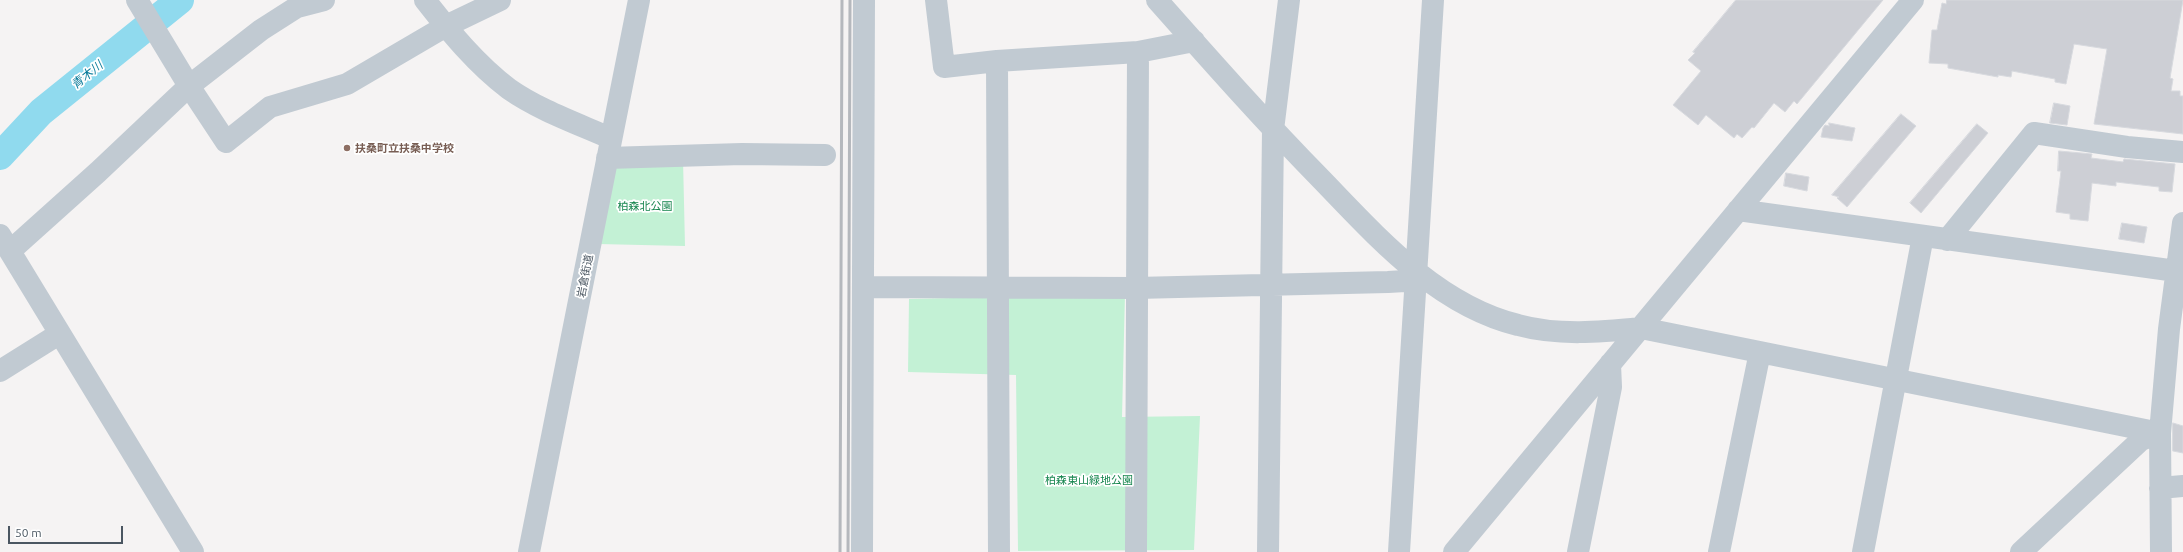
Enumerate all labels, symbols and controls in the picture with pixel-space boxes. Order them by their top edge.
water label: 青木川 [68,58,106,92]
place label: 扶桑町立扶桑中学校 [355,141,454,155]
marker: 扶桑町立扶桑中学校 [342,143,352,153]
park label: 柏森北公園 [618,199,672,213]
street label: 岩倉街道 [574,253,596,299]
park label: 柏森東山緑地公園 [1045,473,1133,487]
scale bar [10,518,125,544]
text: 50 m [15,526,42,539]

